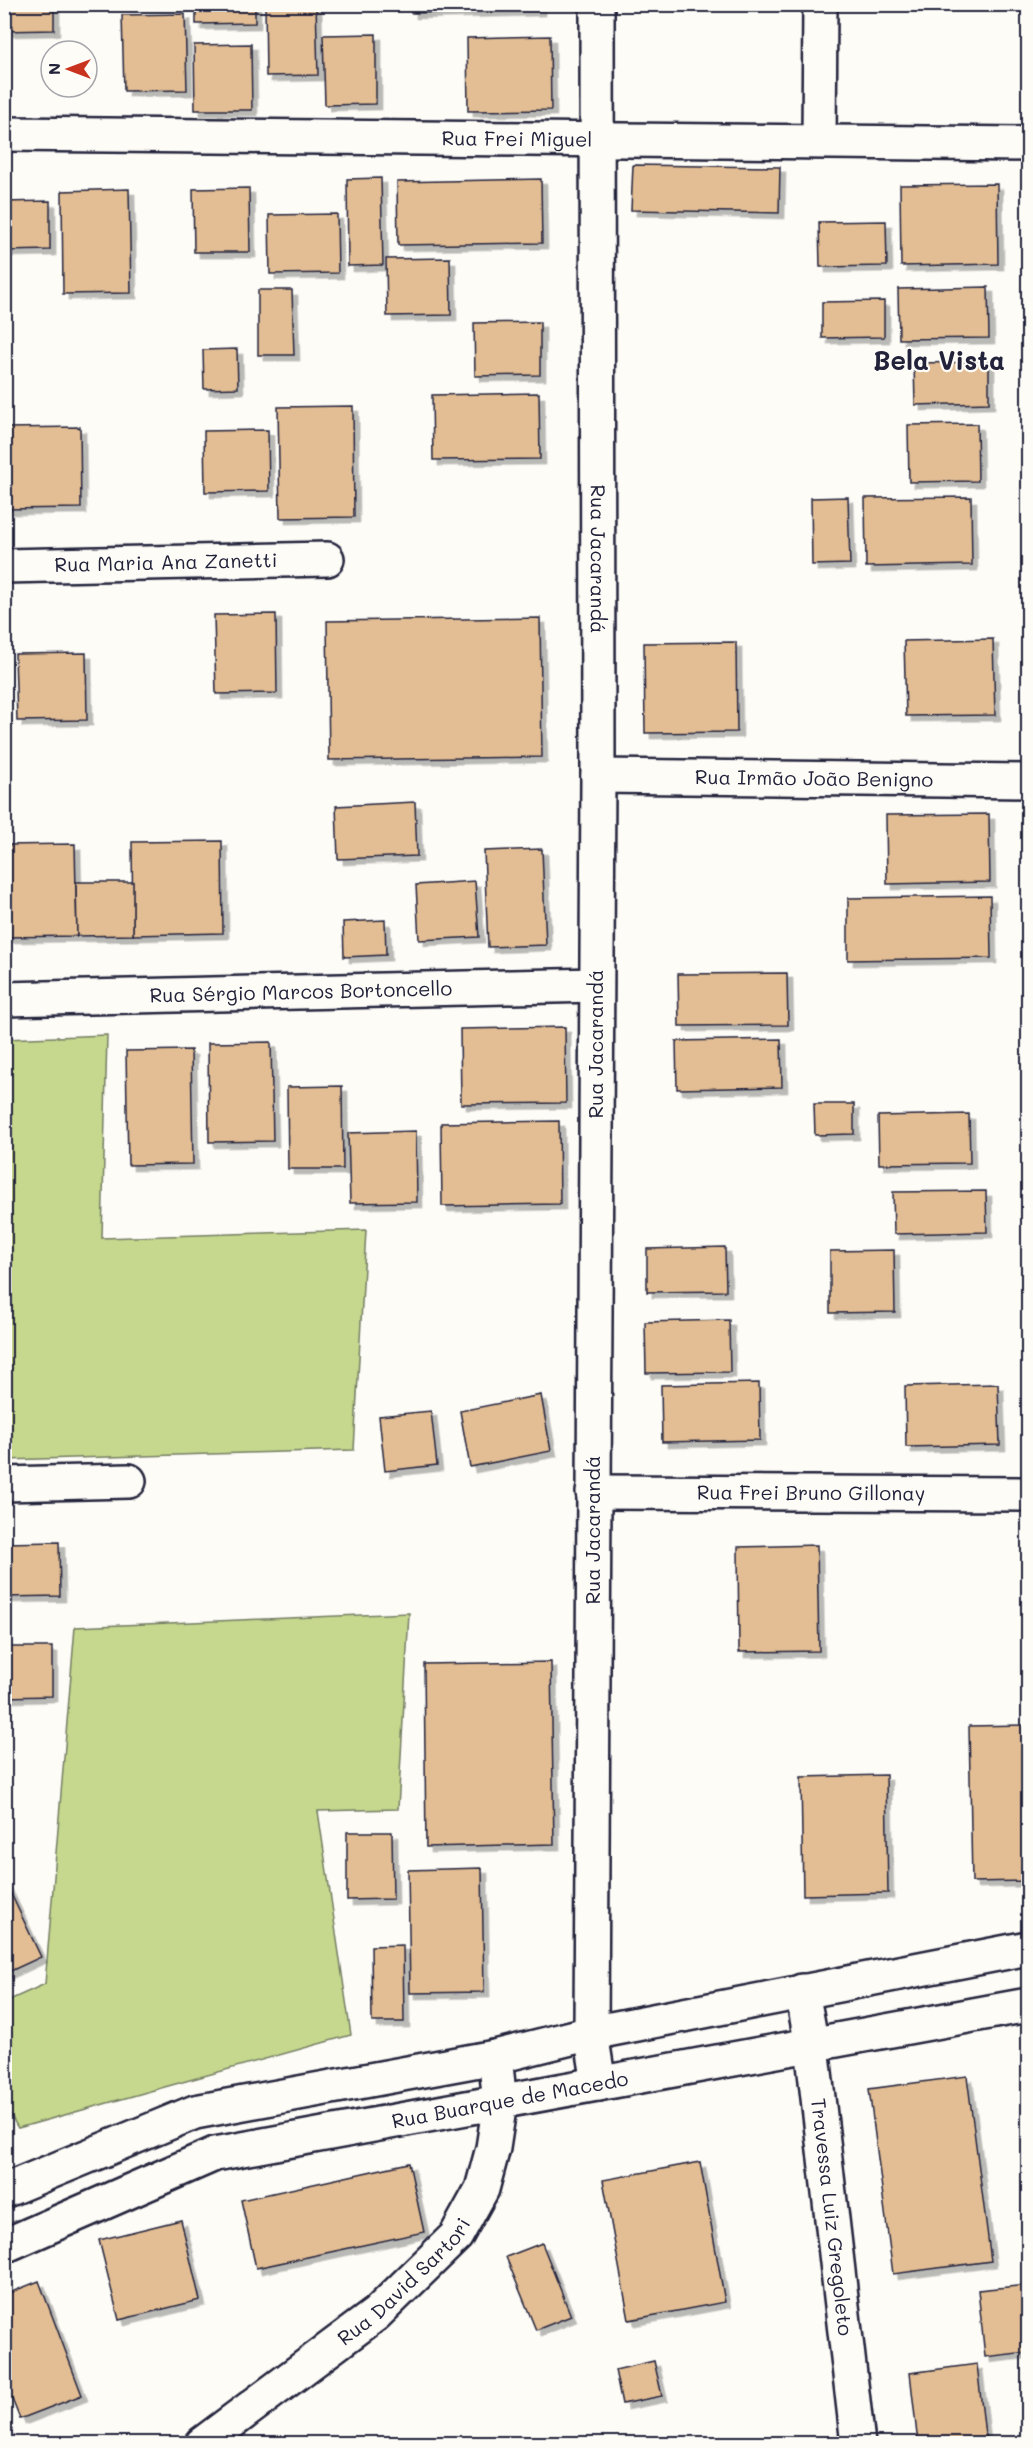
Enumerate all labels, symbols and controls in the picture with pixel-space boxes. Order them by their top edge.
north arrow [39,39,99,99]
text: N [43,63,64,75]
street label: Rua Frei Miguel [441,124,593,152]
district label: Bela Vista [873,343,1005,377]
street label: Rua Jacarandá [586,484,612,634]
street label: Rua Maria Ana Zanetti [54,546,278,577]
street label: Rua Irmão João Benigno [695,763,933,792]
street label: Rua Jacarandá [582,970,608,1119]
street label: Rua Sérgio Marcos Bortoncello [149,974,453,1008]
street label: Rua Jacarandá [579,1456,605,1605]
street label: Rua Frei Bruno Gillonay [697,1478,925,1506]
street label: Rua Buarque de Macedo [389,2065,630,2133]
street label: Travessa Luiz Gregoleto [806,2097,859,2337]
street label: Rua David Sartori [332,2213,476,2350]

